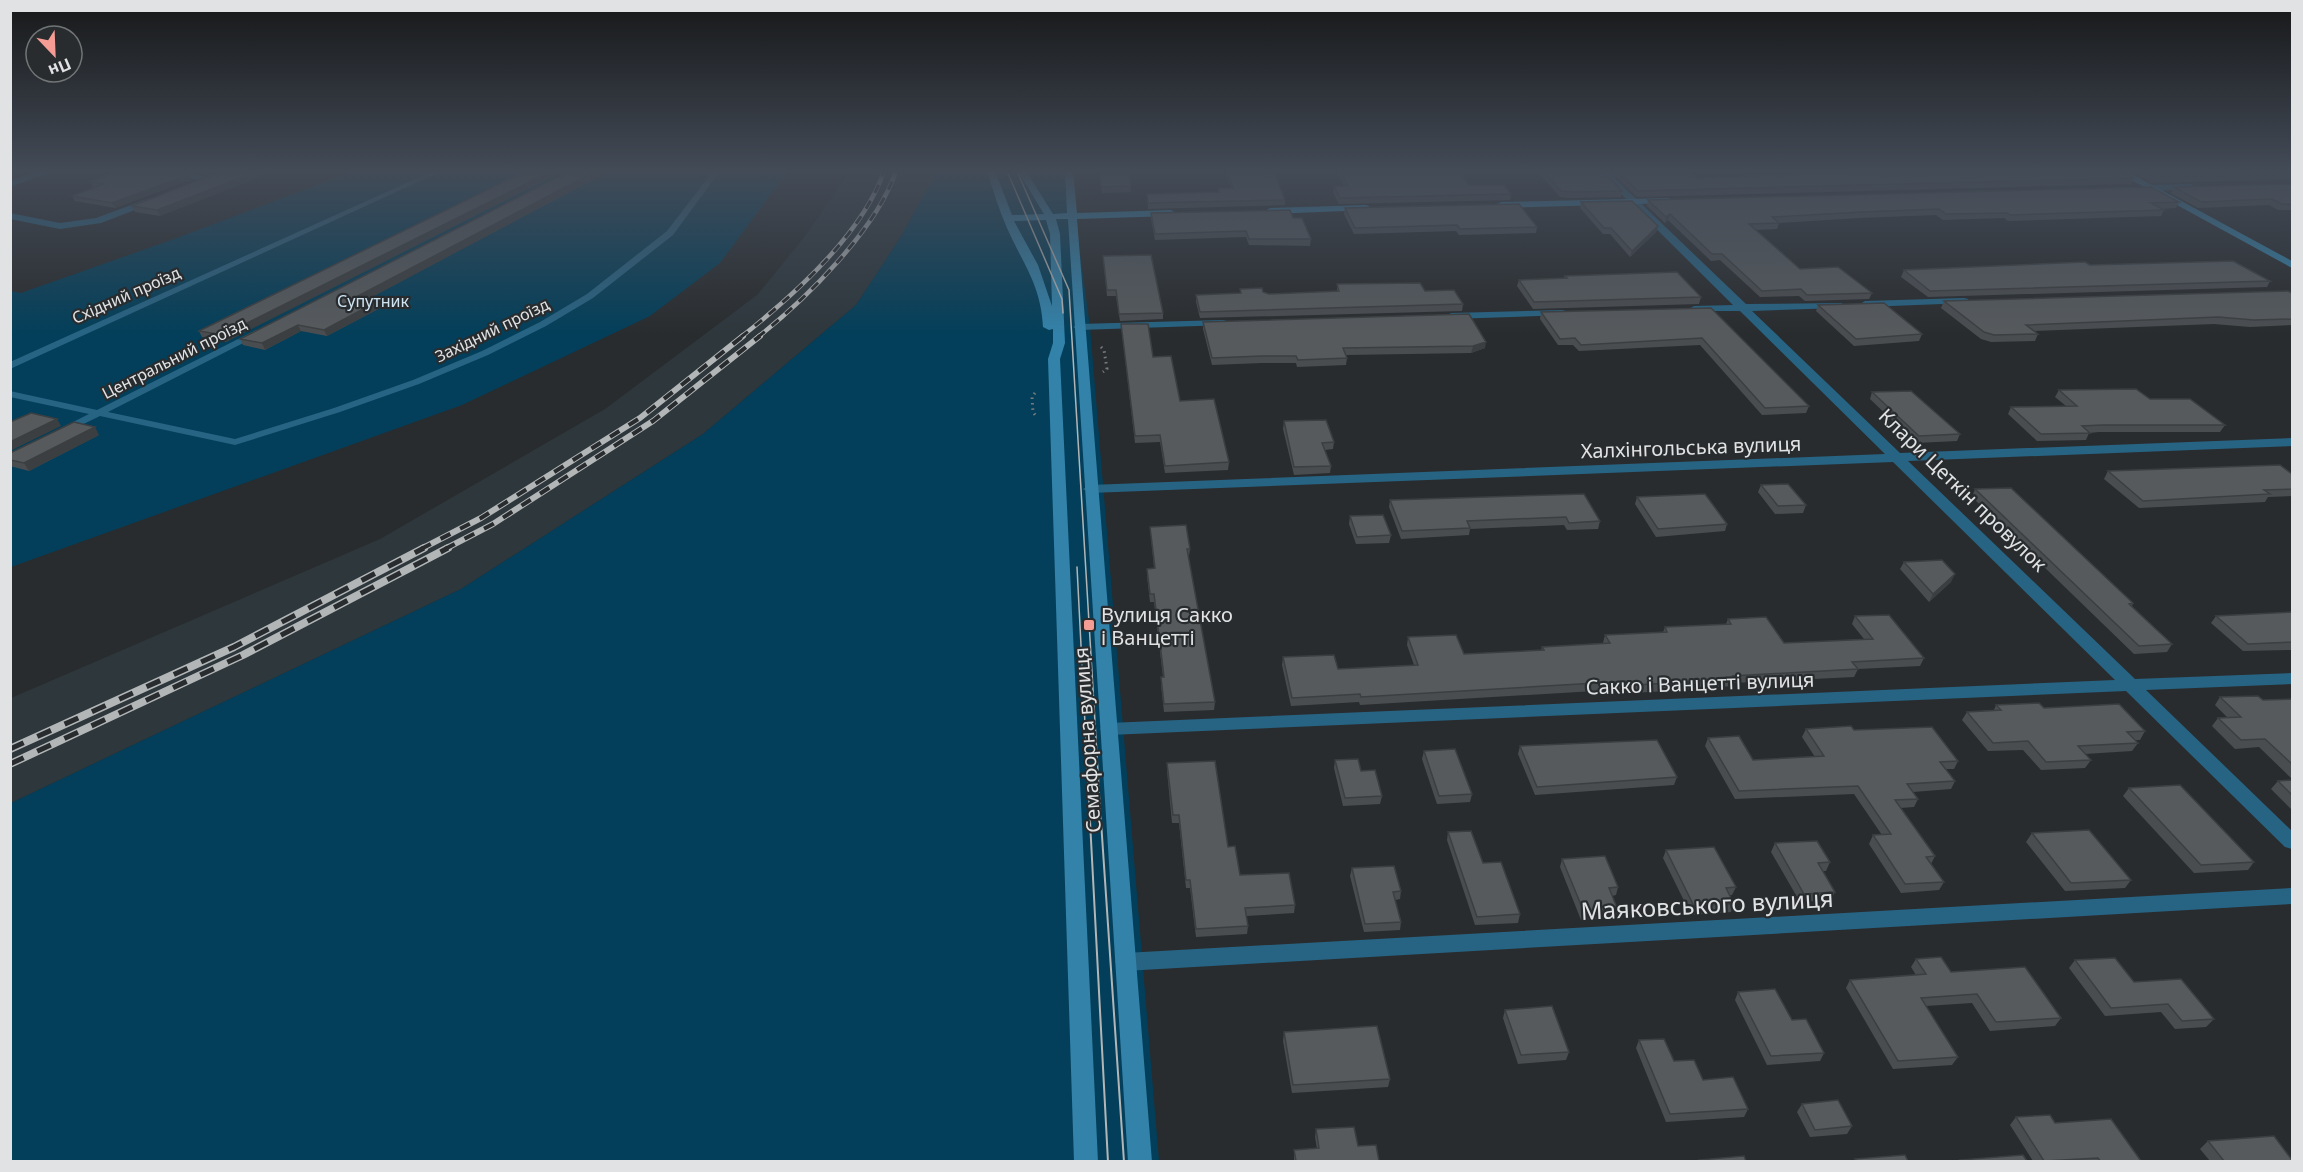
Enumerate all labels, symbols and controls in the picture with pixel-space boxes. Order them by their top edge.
north arrow [24,24,84,84]
text: Пн [45,53,75,82]
street label: Східний проїзд [68,261,184,329]
park label: Супутник [337,290,409,312]
street label: Західний проїзд [431,293,553,367]
street label: Центральний проїзд [98,312,250,404]
street label: Клари Цеткін провулок [1873,402,2053,578]
street label: Халхінгольська вулиця [1580,430,1802,464]
place label: Вулиця Сакко і Ванцетті [1101,601,1233,651]
marker: Вулиця Сакко і Ванцетті [1082,618,1096,632]
street label: Семафорна вулиця [1067,646,1107,834]
street label: Сакко і Ванцетті вулиця [1585,666,1815,700]
street label: Маяковського вулиця [1580,881,1834,927]

